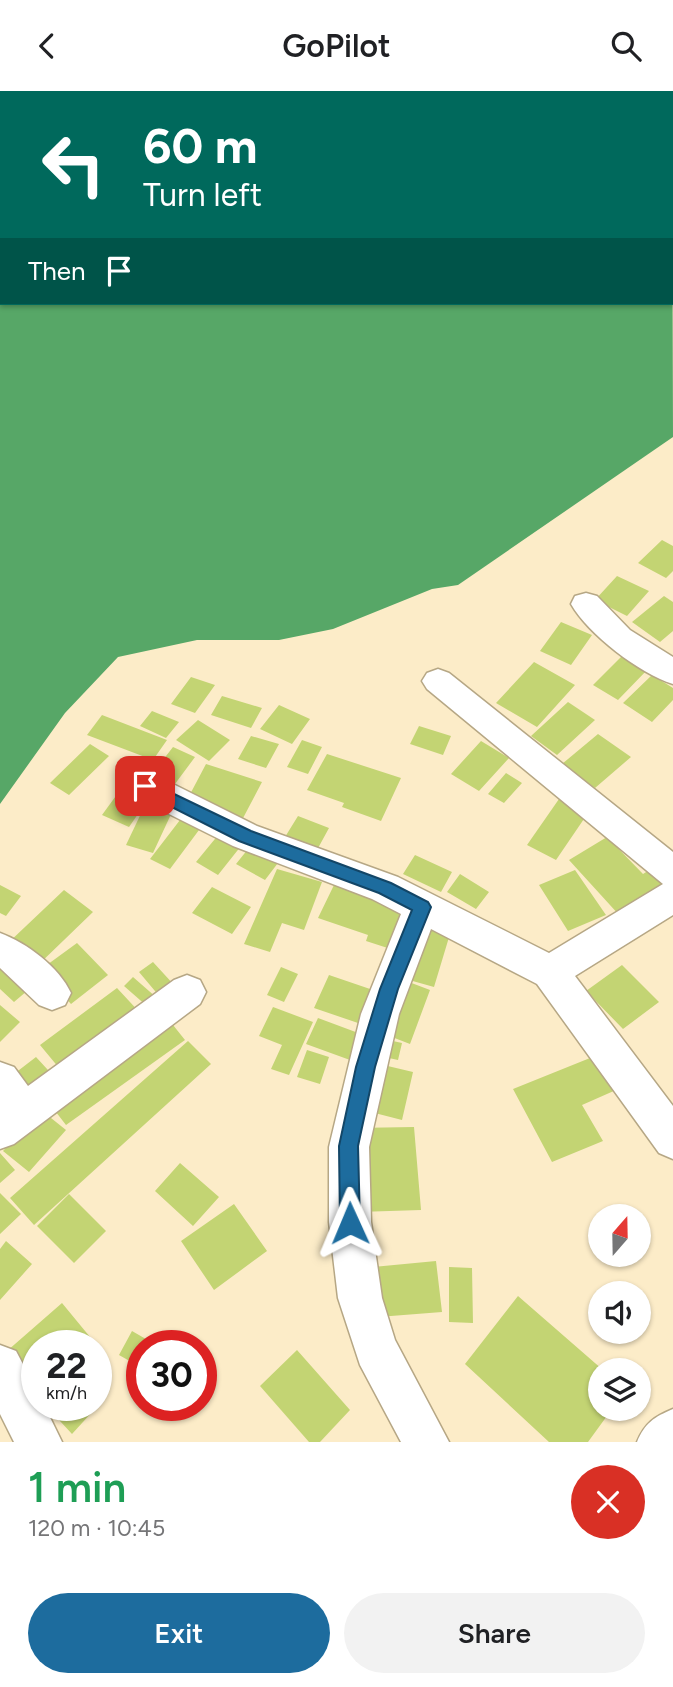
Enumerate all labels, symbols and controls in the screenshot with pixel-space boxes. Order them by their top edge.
icon: back [28,27,66,65]
text: GoPilot [282,27,391,65]
icon: search [607,27,645,65]
text: 60 m [143,116,258,175]
icon: left [28,119,119,210]
text: Turn left [143,176,262,214]
icon: arrive [100,252,138,290]
text: Then [28,255,86,287]
pin [115,756,175,816]
icon: arrive [126,767,164,805]
position arrow [313,1186,387,1260]
north arrow [588,1204,651,1267]
map controls [588,1204,651,1421]
button: sound [588,1281,651,1344]
speed limit sign: 30 [126,1330,217,1421]
text: 22 [46,1345,87,1387]
button: layers [588,1358,651,1421]
text: km/h [46,1382,87,1404]
text: 1 min [28,1462,126,1513]
button: close [571,1465,645,1539]
text: 120 m · 10:45 [28,1514,165,1542]
button: Exit [28,1593,330,1673]
button: Share [344,1593,645,1673]

